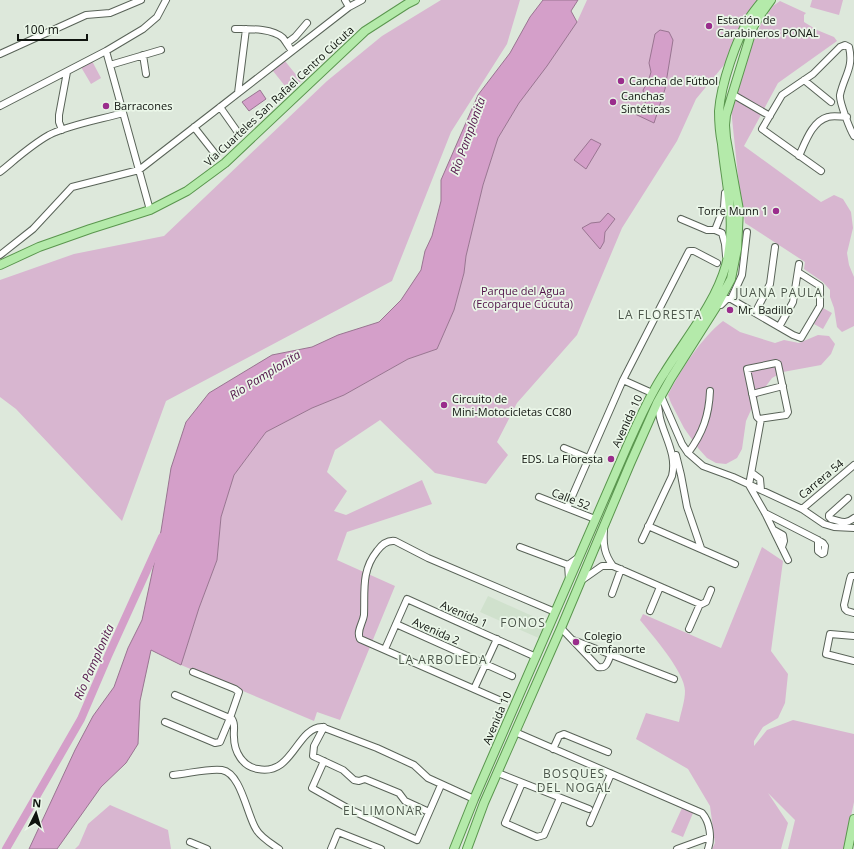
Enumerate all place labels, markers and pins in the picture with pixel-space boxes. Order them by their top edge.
place label: Estación de Carabineros PONAL [717,12,819,40]
marker: Estación de Carabineros PONAL [704,21,714,31]
place label: Cancha de Fútbol [629,73,718,88]
marker: Cancha de Fútbol [616,76,626,86]
place label: Canchas Sintéticas [621,88,670,116]
marker: Canchas Sintéticas [608,97,618,107]
place label: Barracones [114,98,172,113]
marker: Barracones [101,101,111,111]
place label: Torre Munn 1 [698,203,768,218]
marker: Torre Munn 1 [771,206,781,216]
place label: Mr. Badillo [738,302,793,317]
marker: Mr. Badillo [725,305,735,315]
place label: Circuito de Mini-Motocicletas CC80 [452,391,572,419]
marker: Circuito de Mini-Motocicletas CC80 [439,400,449,410]
place label: EDS. La Floresta [521,451,603,466]
marker: EDS. La Floresta [606,454,616,464]
place label: Colegio Comfanorte [584,628,646,656]
marker: Colegio Comfanorte [571,637,581,647]

